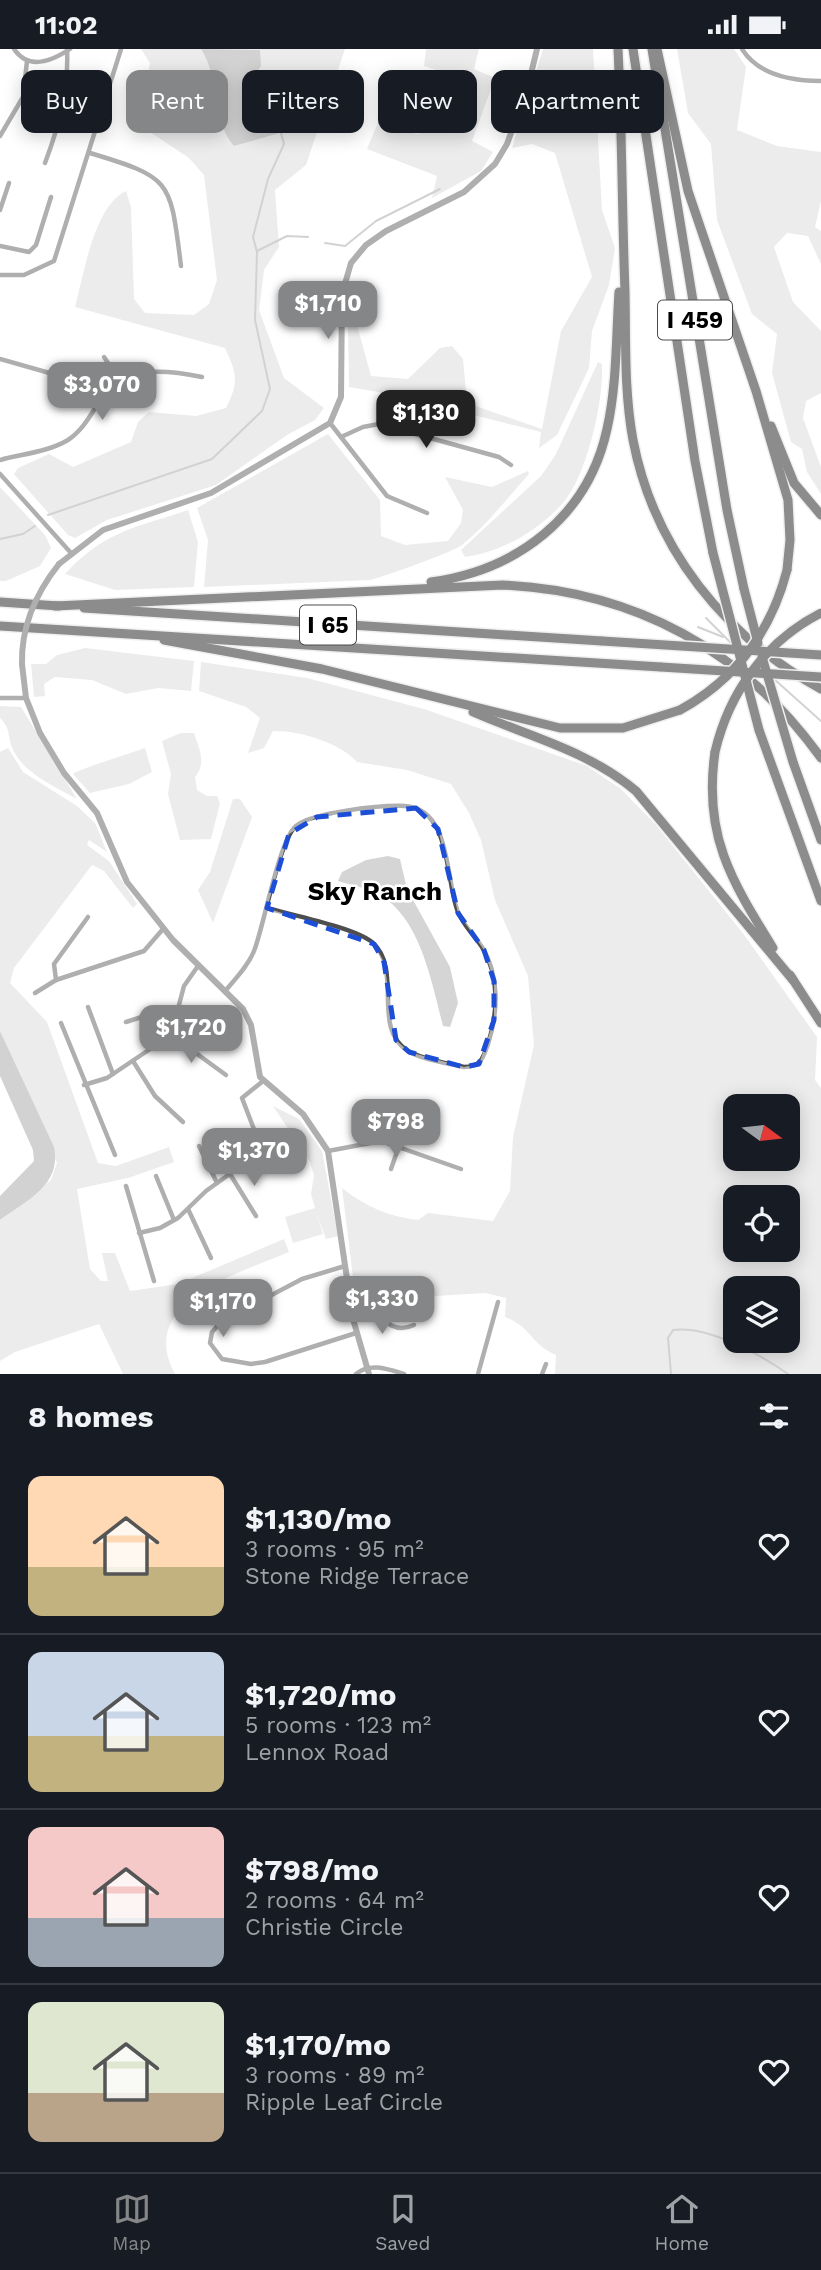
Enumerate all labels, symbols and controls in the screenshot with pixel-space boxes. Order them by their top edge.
text: 11:02 [35,10,98,40]
chip: Buy [21,70,112,133]
chip: Rent [126,70,228,133]
chip: Filters [242,70,364,133]
chip: New [378,70,477,133]
chip: Apartment [491,70,664,133]
pin: $1,710 [271,281,385,341]
text: $1,710 [294,290,362,317]
road number: I 459 [658,301,732,339]
pin: $3,070 [45,363,159,422]
text: $3,070 [63,371,141,398]
pin: $1,130 [369,391,483,450]
text: $1,130 [392,399,460,426]
road number: I 65 [300,605,356,645]
district label: Sky Ranch [308,876,442,906]
pin: $1,720 [134,1005,248,1065]
text: $1,720 [155,1014,227,1041]
north arrow [723,1094,800,1171]
map controls [723,1094,800,1353]
pin: $798 [355,1099,437,1159]
text: $798 [367,1108,425,1135]
pin: $1,370 [197,1129,311,1188]
text: $1,370 [218,1137,290,1164]
button: locate [723,1185,800,1262]
button: layers [723,1276,800,1353]
pin: $1,330 [325,1277,439,1336]
pin: $1,170 [166,1279,280,1339]
text: $1,330 [345,1285,419,1312]
text: $1,170 [189,1288,257,1315]
icon: filters [755,1397,793,1435]
text: 8 homes [28,1399,154,1434]
text: $1,130/mo [245,1501,391,1536]
icon: home [84,1504,168,1588]
icon: heart [755,1527,793,1565]
text: 3 rooms · 95 m² [245,1536,424,1563]
text: Stone Ridge Terrace [245,1563,469,1590]
text: $1,720/mo [245,1677,396,1712]
icon: home [84,1680,168,1764]
icon: heart [755,1703,793,1741]
text: 5 rooms · 123 m² [245,1712,431,1739]
text: Lennox Road [245,1739,389,1766]
text: $798/mo [245,1852,379,1887]
icon: home [84,1855,168,1939]
icon: heart [755,1878,793,1916]
text: 2 rooms · 64 m² [245,1887,424,1914]
text: Christie Circle [245,1914,404,1941]
text: $1,170/mo [245,2027,391,2062]
icon: home [84,2030,168,2114]
icon: heart [755,2053,793,2091]
text: 3 rooms · 89 m² [245,2062,424,2089]
text: Ripple Leaf Circle [245,2089,443,2116]
tab: Map [112,2190,151,2255]
tab: Saved [375,2190,430,2255]
tab: Home [655,2190,709,2255]

